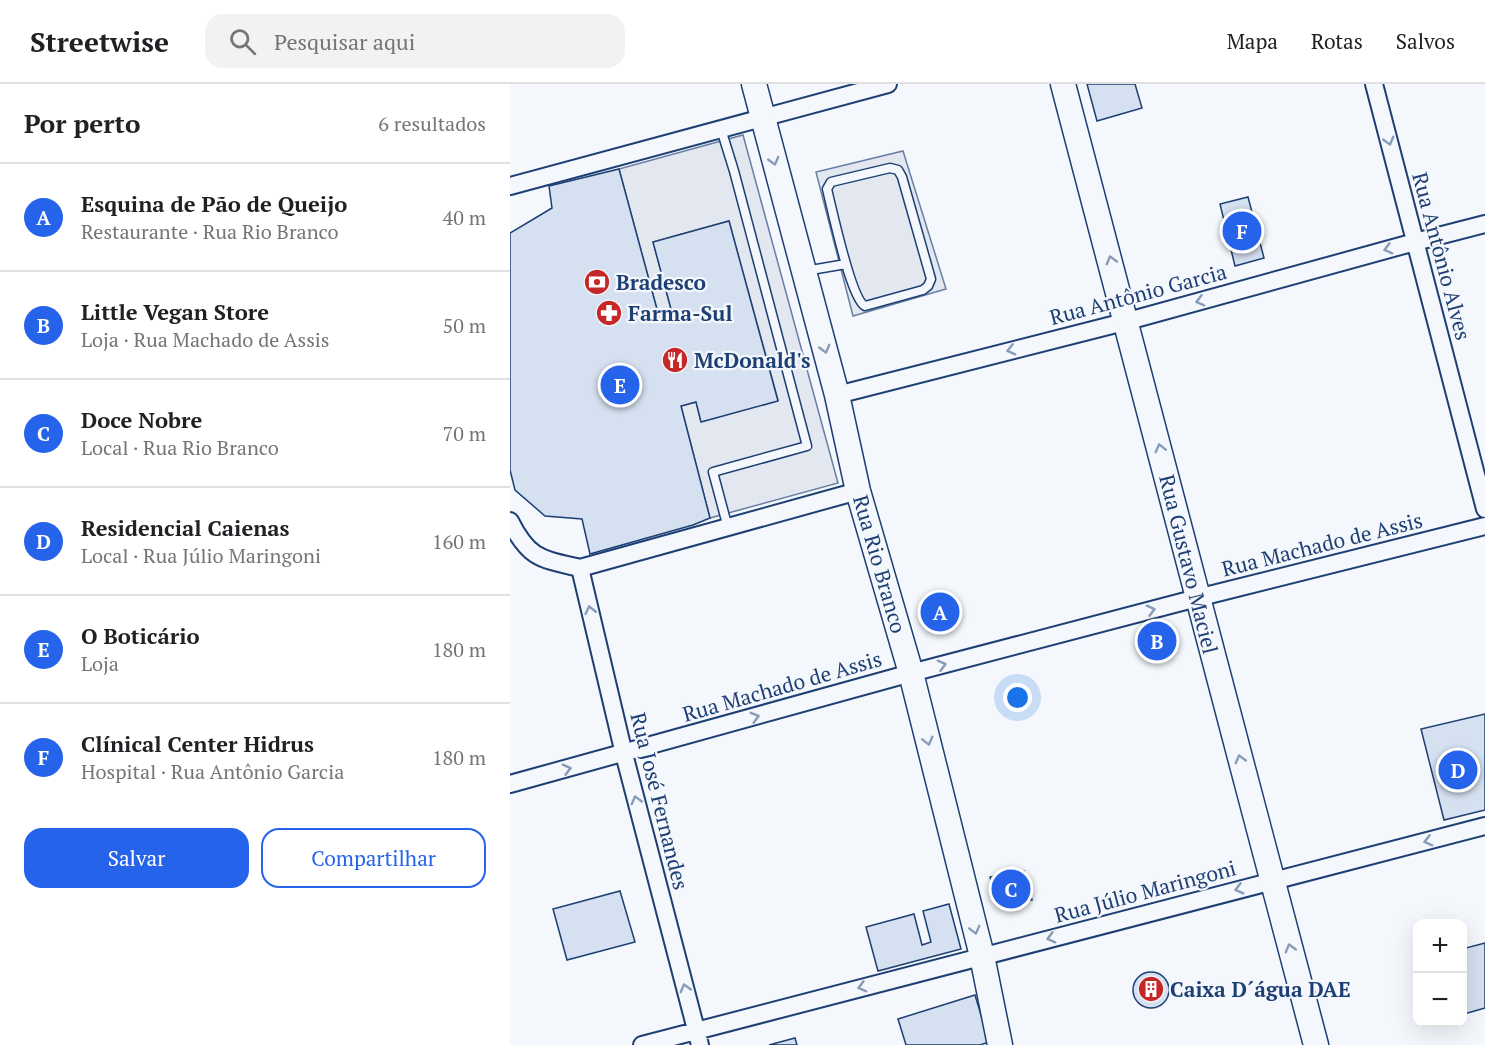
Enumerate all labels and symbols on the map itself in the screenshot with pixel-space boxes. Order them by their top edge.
one-way arrow [1381,135,1394,145]
one-way arrow [767,156,780,166]
street label: Rua Antônio Alves [1406,169,1478,343]
pin: F [1222,208,1262,254]
one-way arrow [1383,242,1393,254]
one-way arrow [1106,255,1118,266]
street label: Rua Antônio Garcia [1046,257,1230,331]
bank icon: Bradesco [582,267,612,297]
place label: Bradesco [616,268,706,296]
one-way arrow [1195,294,1205,306]
pharmacy icon: Farma-Sul [594,298,624,328]
place label: Farma-Sul [628,299,732,327]
one-way arrow [818,343,830,354]
one-way arrow [1006,343,1016,356]
restaurant icon: McDonald's [660,345,690,375]
place label: McDonald's [694,346,811,374]
pin: E [600,362,640,408]
one-way arrow [1154,444,1167,454]
street label: Rua Gustavo Maciel [1153,471,1225,657]
street label: Rua Rio Branco [847,492,913,636]
street label: Rua Machado de Assis [1219,506,1425,582]
pin: A [920,590,960,634]
one-way arrow [584,605,597,615]
one-way arrow [1145,605,1156,617]
pin: B [1138,618,1176,664]
street label: Rua Machado de Assis [679,644,885,728]
one-way arrow [937,660,947,672]
your location [1003,683,1032,712]
street label: Rua José Fernandes [624,710,696,892]
one-way arrow [749,712,759,724]
one-way arrow [921,735,933,745]
pin: D [1438,748,1478,792]
one-way arrow [1235,754,1247,765]
one-way arrow [561,764,571,776]
one-way arrow [630,795,643,805]
one-way arrow [1424,833,1434,846]
street label: Rua Júlio Maringoni [1051,853,1239,929]
pin: C [992,866,1030,912]
one-way arrow [1235,882,1245,895]
one-way arrow [968,925,981,935]
one-way arrow [1046,931,1056,944]
one-way arrow [1284,943,1297,953]
building icon: Caixa D´água DAE [1136,974,1166,1004]
place label: Caixa D´água DAE [1170,975,1351,1003]
one-way arrow [857,980,867,993]
one-way arrow [680,984,692,994]

